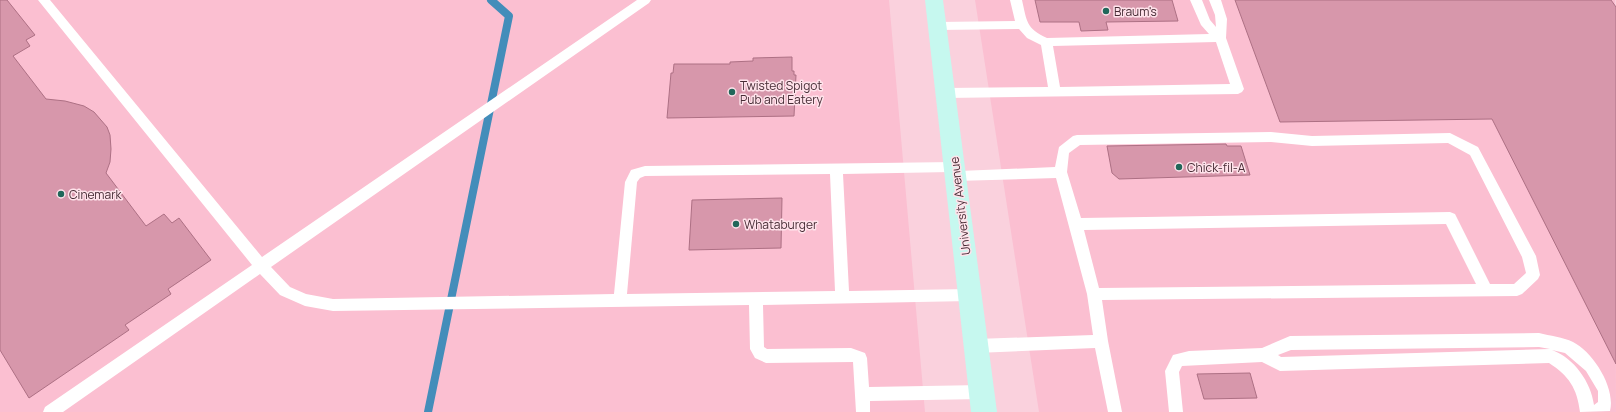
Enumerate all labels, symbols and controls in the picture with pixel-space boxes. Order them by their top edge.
place label: Braum's [1114,3,1157,20]
marker: Braum's [1101,6,1111,16]
place label: Twisted Spigot Pub and Eatery [740,77,823,108]
marker: Twisted Spigot Pub and Eatery [727,87,737,97]
street label: University Avenue [946,156,974,256]
place label: Chick-fil-A [1187,159,1246,176]
marker: Chick-fil-A [1174,162,1184,172]
place label: Cinemark [69,186,122,203]
marker: Cinemark [56,189,66,199]
place label: Whataburger [744,216,818,233]
marker: Whataburger [731,219,741,229]

